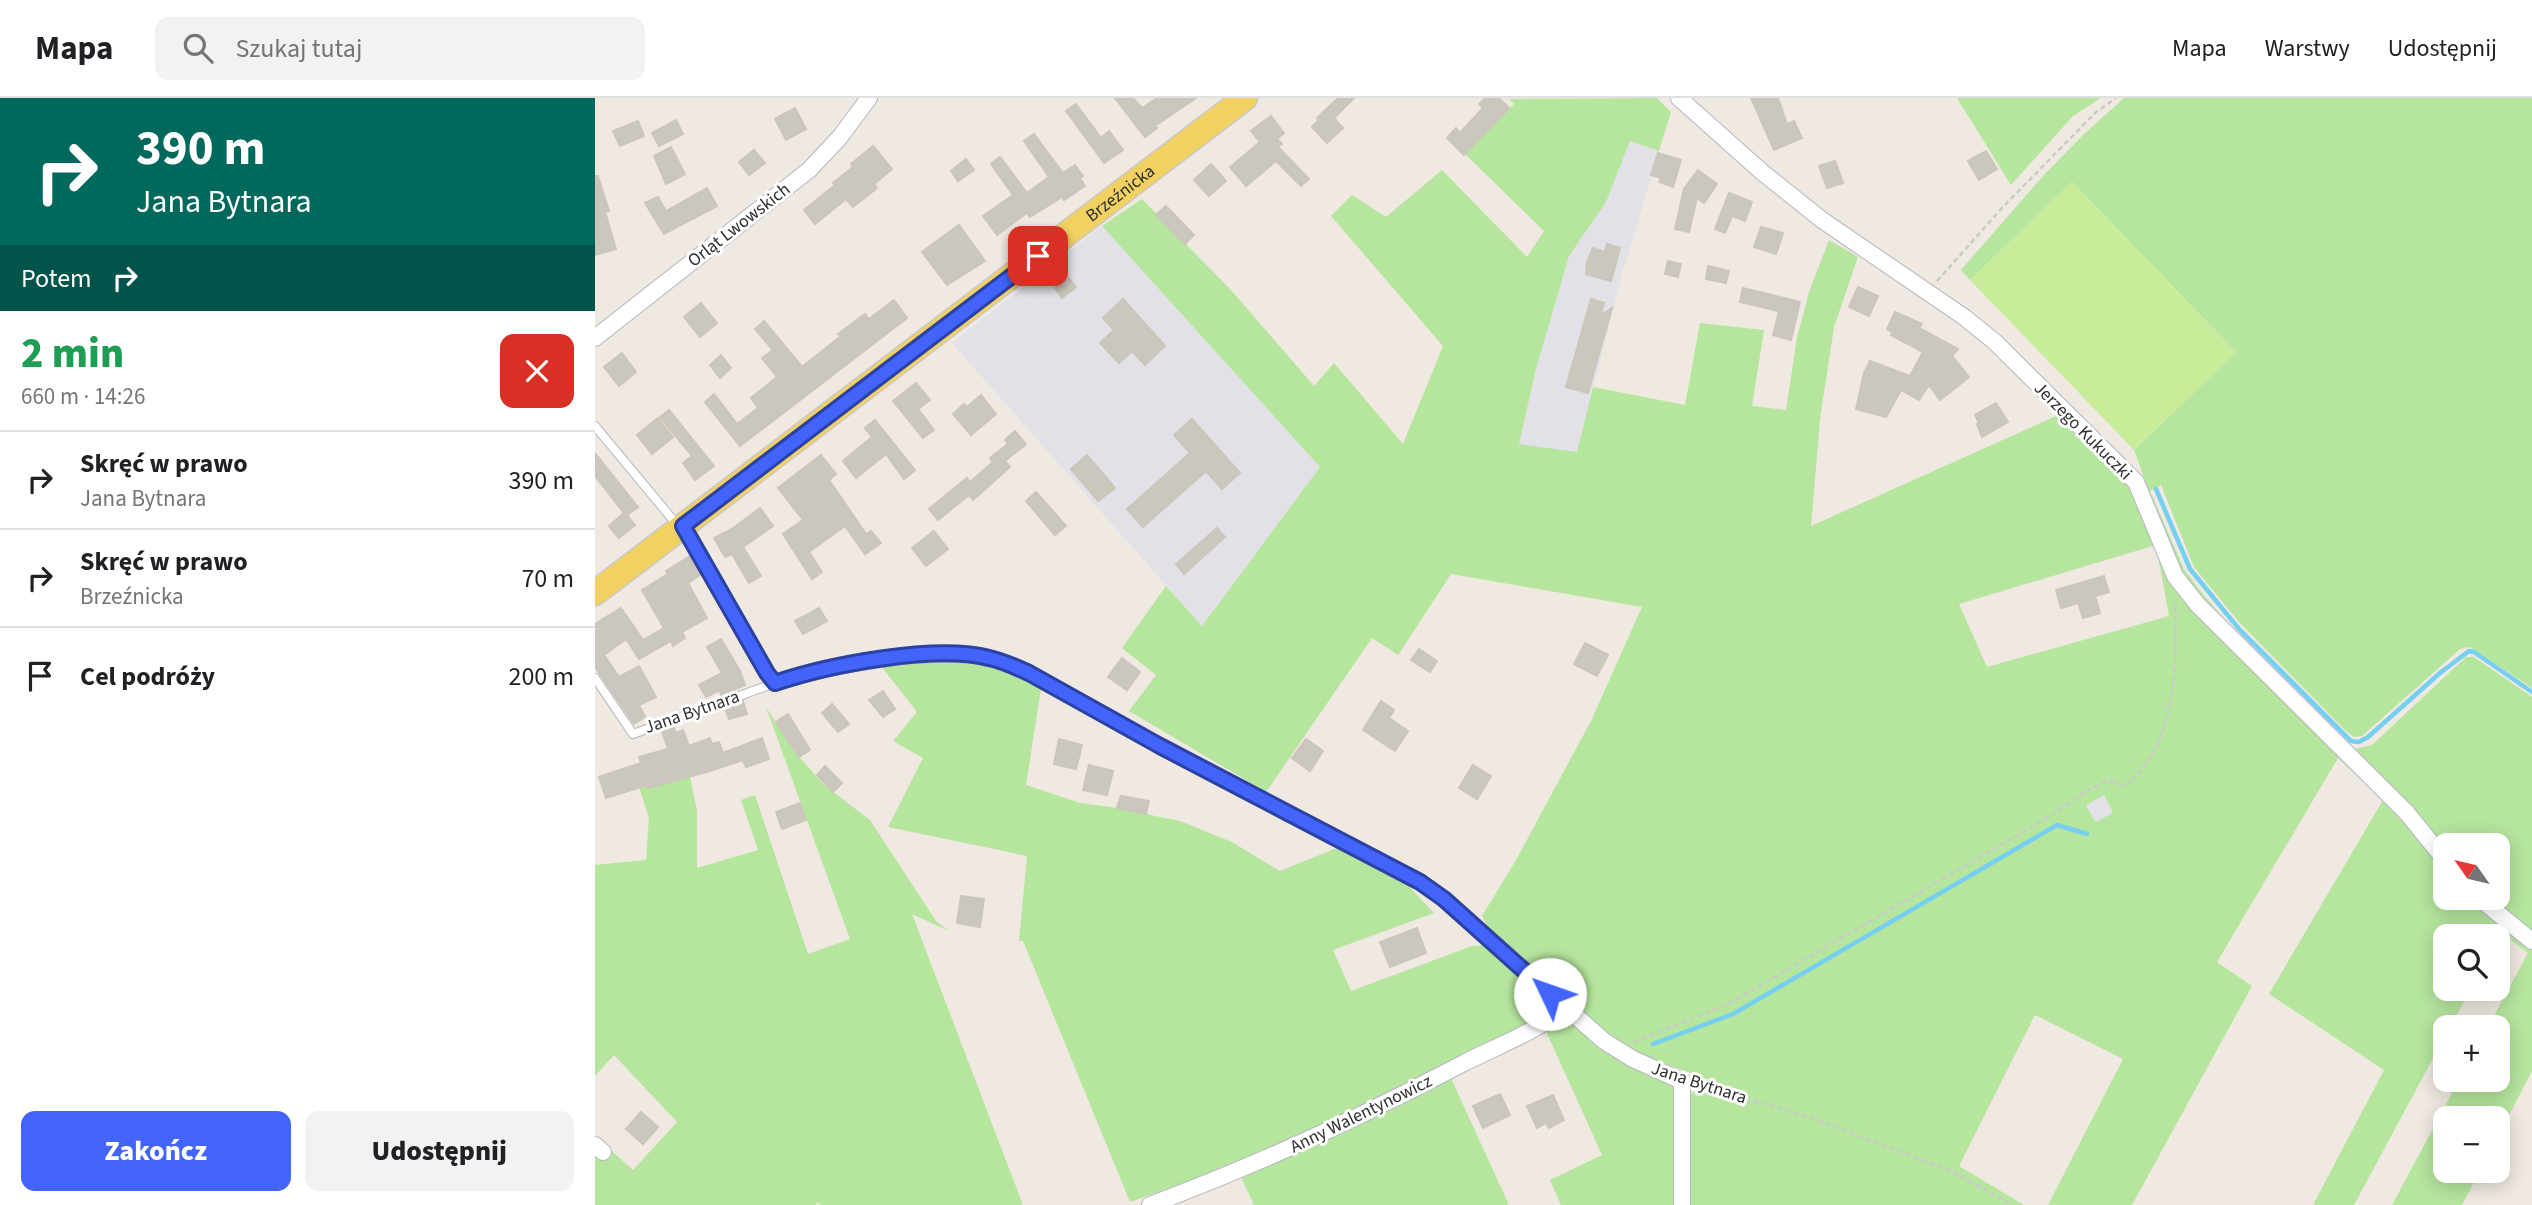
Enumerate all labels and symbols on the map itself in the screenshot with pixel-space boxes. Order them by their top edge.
street label: Brzeźnicka [1080,159,1160,228]
street label: Orląt Lwowskich [683,177,795,273]
pin [1008,226,1068,286]
street label: Jerzego Kukuczki [2028,376,2138,486]
street label: Jana Bytnara [641,684,743,740]
north arrow [2433,833,2509,910]
position arrow [1513,957,1587,1031]
street label: Jana Bytnara [1648,1056,1750,1110]
street label: Anny Walentynowicz [1286,1069,1436,1159]

